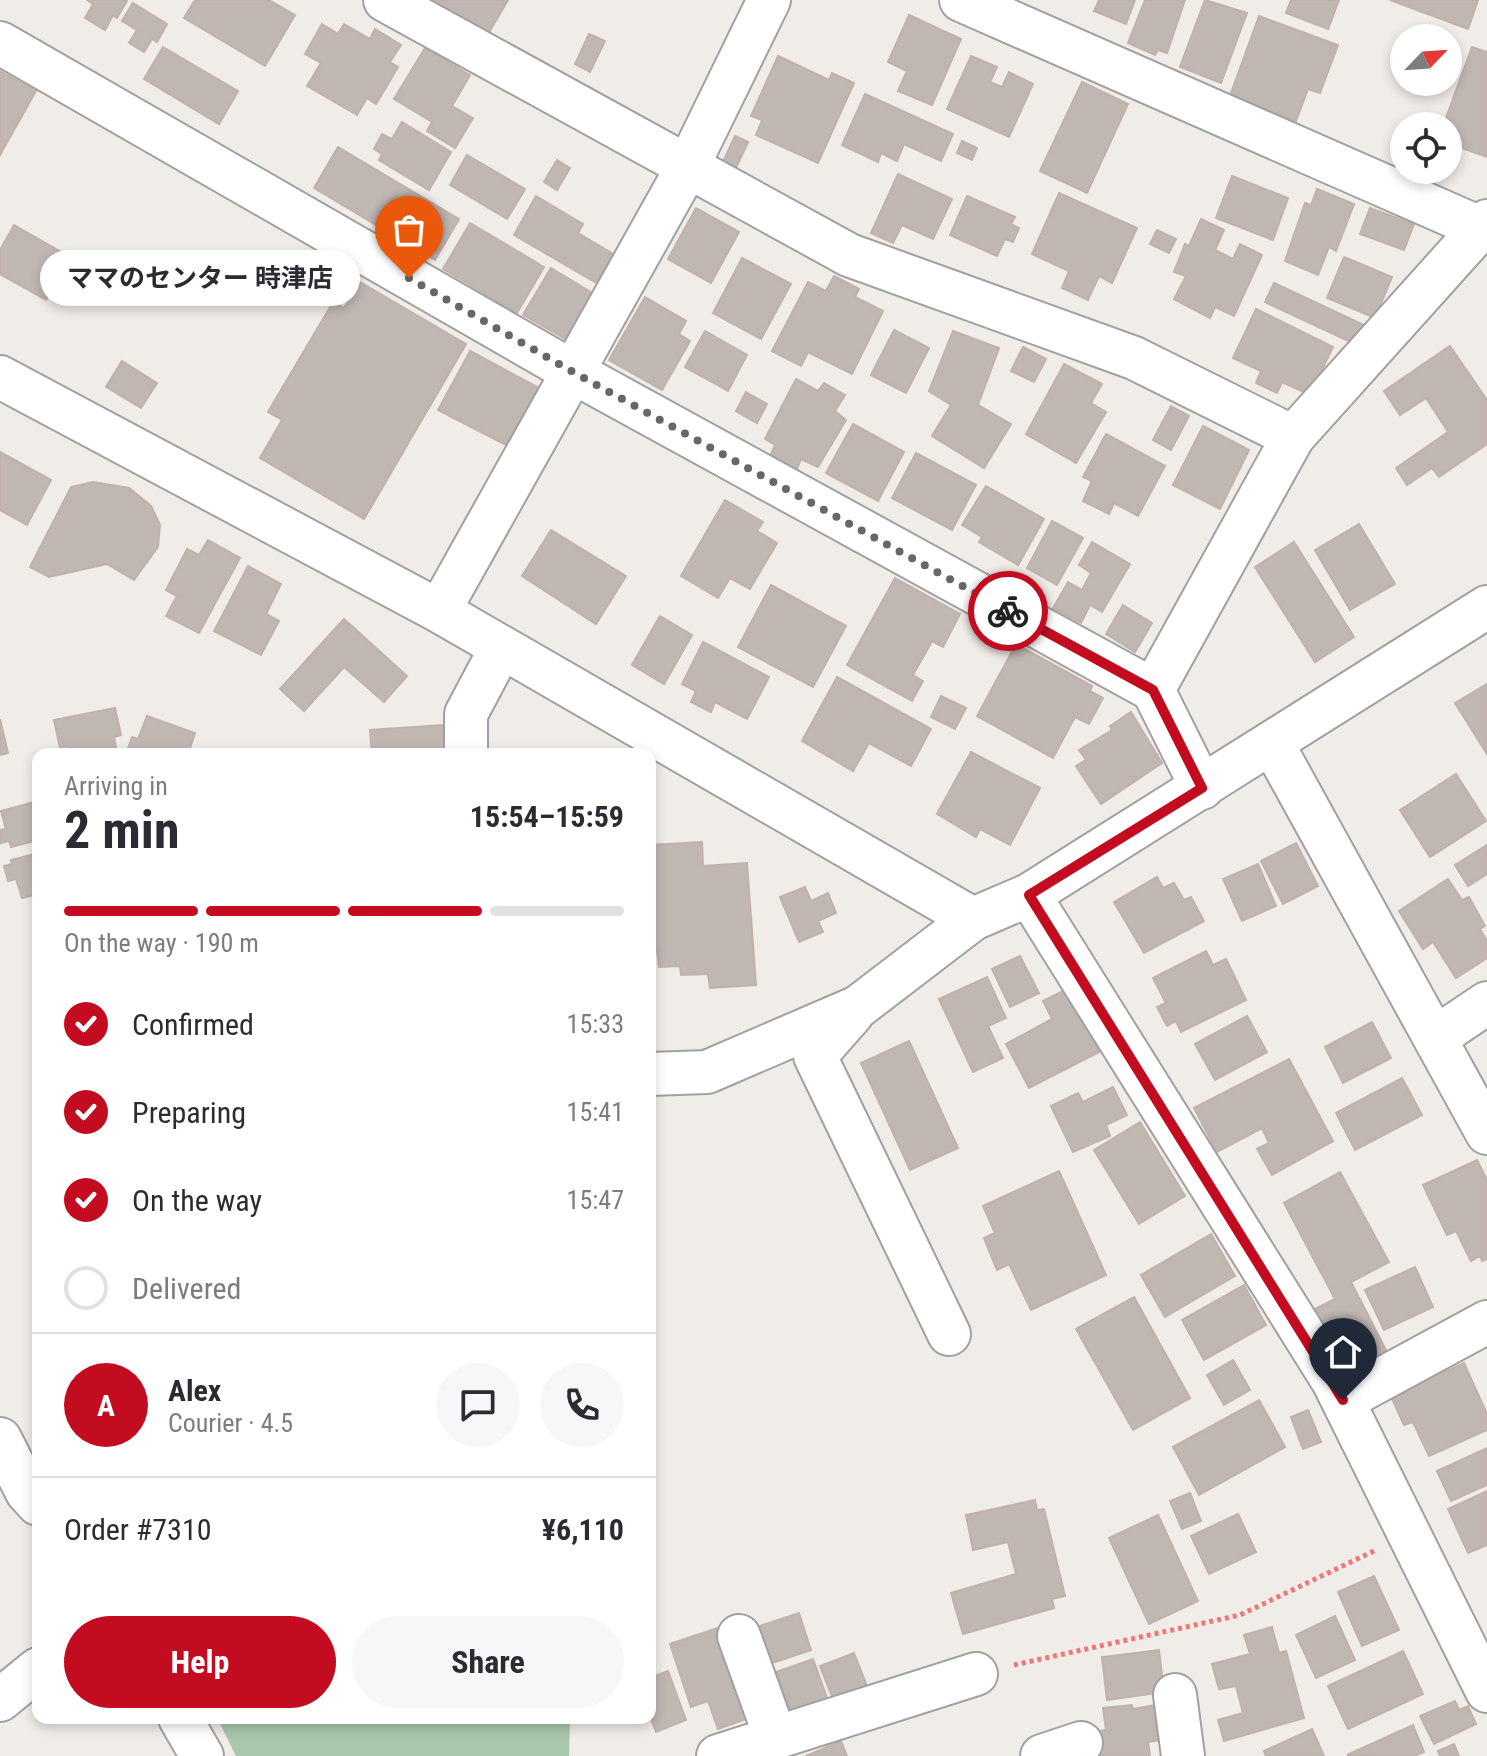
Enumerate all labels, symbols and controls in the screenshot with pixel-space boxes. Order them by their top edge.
north arrow [1390,24,1462,96]
map controls [1390,24,1462,184]
button: locate [1390,112,1462,184]
pin [375,196,443,278]
icon: bag [387,208,431,252]
callout: ママのセンター 時津店 [41,250,361,306]
text: ママのセンター 時津店 [67,263,333,293]
courier [968,571,1048,651]
icon: bike [986,589,1030,633]
text: Arriving in [64,771,168,801]
text: 15:54–15:59 [470,799,624,834]
text: 2 min [64,800,180,861]
text: On the way · 190 m [64,928,259,958]
icon: check [64,1002,108,1046]
text: Confirmed [132,1007,254,1042]
text: 15:33 [567,1009,624,1039]
icon: check [64,1090,108,1134]
text: Preparing [132,1095,246,1130]
text: 15:41 [567,1097,624,1127]
icon: check [64,1178,108,1222]
text: On the way [132,1183,262,1218]
text: 15:47 [567,1185,624,1215]
text: Delivered [132,1271,241,1306]
pin [1309,1318,1377,1400]
icon: home [1321,1330,1365,1374]
button: chat [436,1363,520,1447]
button: phone [540,1363,624,1447]
text: Alex [168,1373,221,1408]
text: A [97,1388,115,1423]
text: Courier · 4.5 [168,1408,293,1438]
text: Order #7310 [64,1512,212,1547]
text: ¥6,110 [542,1512,624,1547]
button: Help [64,1616,336,1708]
button: Share [352,1616,624,1708]

